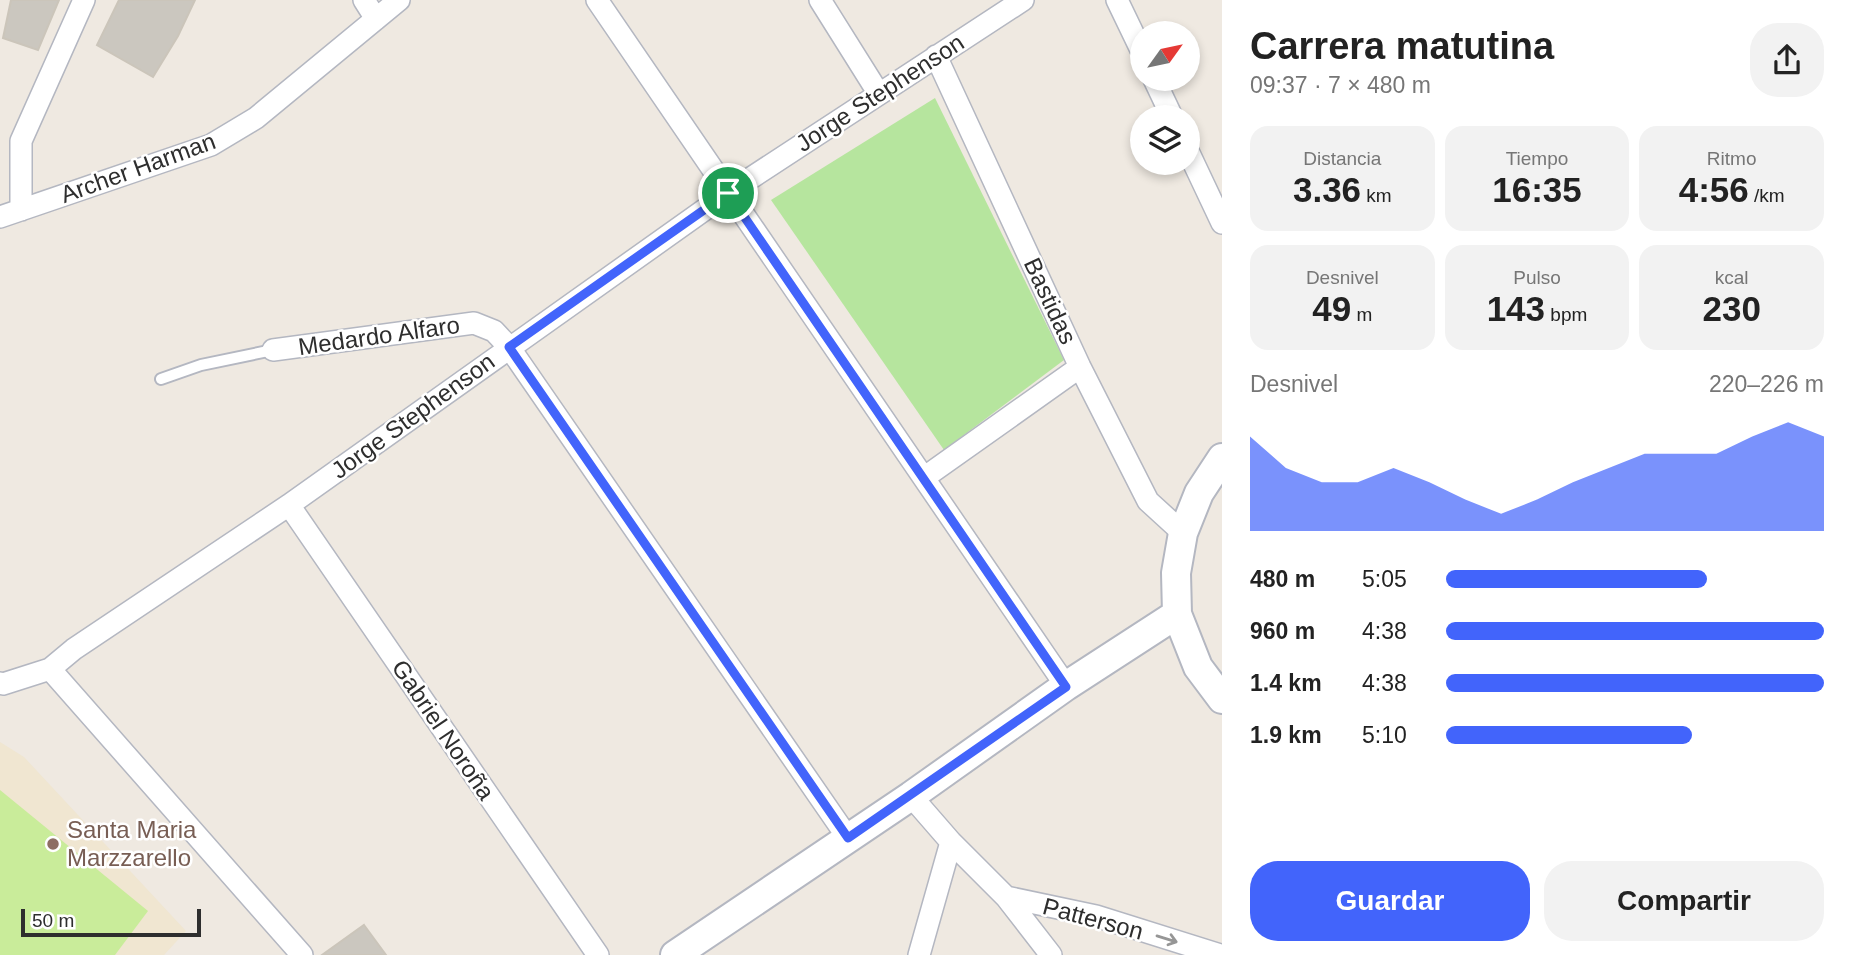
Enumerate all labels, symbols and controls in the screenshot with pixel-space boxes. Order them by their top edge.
north arrow [1130,21,1200,91]
map controls [1130,21,1200,175]
button: share [1750,23,1824,97]
text: Carrera matutina [1250,25,1554,67]
street label: Jorge Stephenson [791,28,969,157]
text: 09:37 · 7 × 480 m [1250,72,1431,98]
button: layers [1130,105,1200,175]
street label: Archer Harman [57,127,219,208]
text: Distancia [1303,148,1381,169]
text: Tiempo [1506,148,1568,169]
text: Ritmo [1707,148,1756,169]
pin [698,163,758,223]
text: 3.36 [1293,170,1361,209]
text: 16:35 [1492,170,1582,209]
text: 4:56 [1679,170,1749,209]
icon: arrive [709,174,747,212]
text: km [1361,185,1392,206]
text: /km [1749,185,1785,206]
street label: Bastidas [1019,253,1082,348]
text: Desnivel [1306,267,1379,288]
text: Pulso [1513,267,1561,288]
text: kcal [1715,267,1749,288]
text: 49 [1312,289,1351,328]
text: 143 [1487,289,1545,328]
text: 230 [1702,289,1761,328]
text: m [1351,304,1372,325]
text: bpm [1545,304,1587,325]
street label: Medardo Alfaro [296,311,461,360]
street label: Jorge Stephenson [326,347,499,484]
text: Desnivel [1250,371,1338,397]
text: 220–226 m [1709,371,1824,397]
text: 480 m [1250,566,1315,592]
text: 5:05 [1362,566,1407,592]
text: 960 m [1250,618,1315,644]
text: 4:38 [1362,618,1407,644]
street label: Gabriel Noroña [387,655,500,805]
text: 1.4 km [1250,670,1322,696]
text: 4:38 [1362,670,1407,696]
text: 1.9 km [1250,722,1322,748]
text: 5:10 [1362,722,1407,748]
place label: Santa Maria Marzzarello [67,816,197,871]
marker: Santa Maria Marzzarello [45,836,61,852]
button: Guardar [1250,861,1530,941]
button: Compartir [1544,861,1824,941]
street label: Patterson [1040,892,1146,945]
scale bar [21,906,201,938]
text: 50 m [32,910,74,931]
one-way arrow [1156,933,1178,946]

